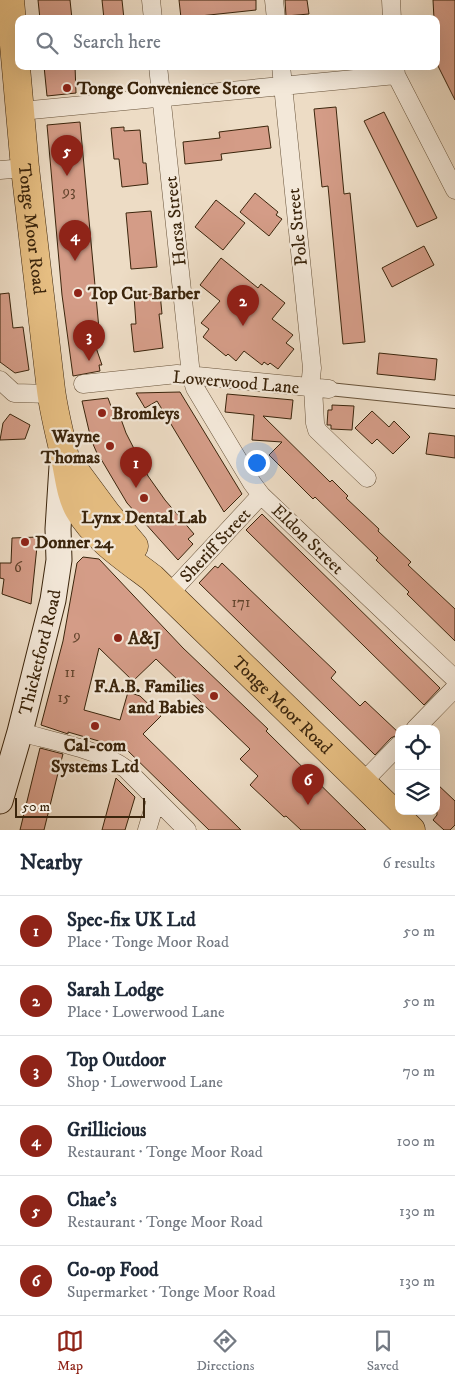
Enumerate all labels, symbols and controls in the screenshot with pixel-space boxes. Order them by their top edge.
search box [15,15,440,70]
icon: search [33,29,61,57]
text: Search here [73,31,161,54]
place label: Tonge Convenience Store [76,78,261,100]
marker: Tonge Convenience Store [61,82,73,94]
pin: 5 [51,135,83,176]
street label: Tonge Moor Road [13,162,50,296]
street label: Horsa Street [160,175,192,267]
house number: 93 [61,182,76,201]
street label: Pole Street [283,187,313,267]
pin: 4 [59,220,91,261]
place label: Top Cut Barber [87,283,200,305]
pin: 2 [227,285,259,326]
marker: Top Cut Barber [72,287,84,299]
pin: 3 [73,320,105,361]
street label: Lowerwood Lane [172,367,300,399]
place label: Bromleys [112,403,180,425]
marker: Bromleys [96,407,108,419]
place label: Wayne Thomas [40,426,101,469]
marker: Wayne Thomas [104,440,116,452]
pin: 1 [120,447,152,488]
your location [244,450,270,476]
marker: Lynx Dental Lab [138,492,150,504]
street label: Eldon Street [267,500,348,580]
street label: Sheriff Street [176,504,256,588]
place label: Lynx Dental Lab [81,507,207,529]
place label: Donner 24 [35,532,114,554]
marker: Donner 24 [19,536,31,548]
house number: 6 [14,558,23,577]
street label: Thicketford Road [15,588,66,718]
house number: 171 [232,593,250,612]
house number: 9 [72,626,81,645]
place label: A&J [127,628,161,650]
marker: A&J [112,632,124,644]
street label: Tonge Moor Road [227,652,336,759]
house number: 11 [64,663,76,682]
place label: F.A.B. Families and Babies [94,676,204,719]
house number: 15 [58,688,71,707]
marker: F.A.B. Families and Babies [208,690,220,702]
marker: Cal-com Systems Ltd [89,720,101,732]
map controls [395,725,440,815]
button: locate [395,725,440,770]
place label: Cal-com Systems Ltd [51,735,140,778]
pin: 6 [292,764,324,805]
button: layers [395,770,440,815]
scale bar [15,795,145,818]
text: 50 m [22,798,50,816]
text: Nearby [20,850,82,876]
text: 6 results [382,853,435,873]
text: Spec-fix UK Ltd [67,909,196,932]
text: 1 [33,921,39,941]
text: 50 m [403,921,435,941]
text: Place · Tonge Moor Road [67,932,229,952]
text: Sarah Lodge [67,979,164,1002]
text: 2 [32,991,40,1011]
text: 50 m [403,991,435,1011]
text: Place · Lowerwood Lane [67,1002,225,1022]
text: Top Outdoor [67,1049,166,1072]
text: 3 [33,1061,39,1081]
text: 70 m [403,1061,435,1081]
text: Shop · Lowerwood Lane [67,1072,223,1092]
text: Grillicious [67,1119,146,1142]
text: 4 [31,1131,41,1151]
text: 100 m [397,1131,435,1151]
text: Restaurant · Tonge Moor Road [67,1142,263,1162]
text: Chae's [67,1189,117,1212]
text: 5 [32,1201,40,1221]
text: 130 m [399,1201,435,1221]
text: Restaurant · Tonge Moor Road [67,1212,263,1232]
text: Co-op Food [67,1259,158,1282]
text: 6 [32,1271,40,1291]
text: 130 m [399,1271,435,1291]
text: Supermarket · Tonge Moor Road [67,1282,275,1302]
tab: Map [56,1327,84,1375]
tab: Directions [196,1327,254,1375]
tab: Saved [367,1327,399,1375]

